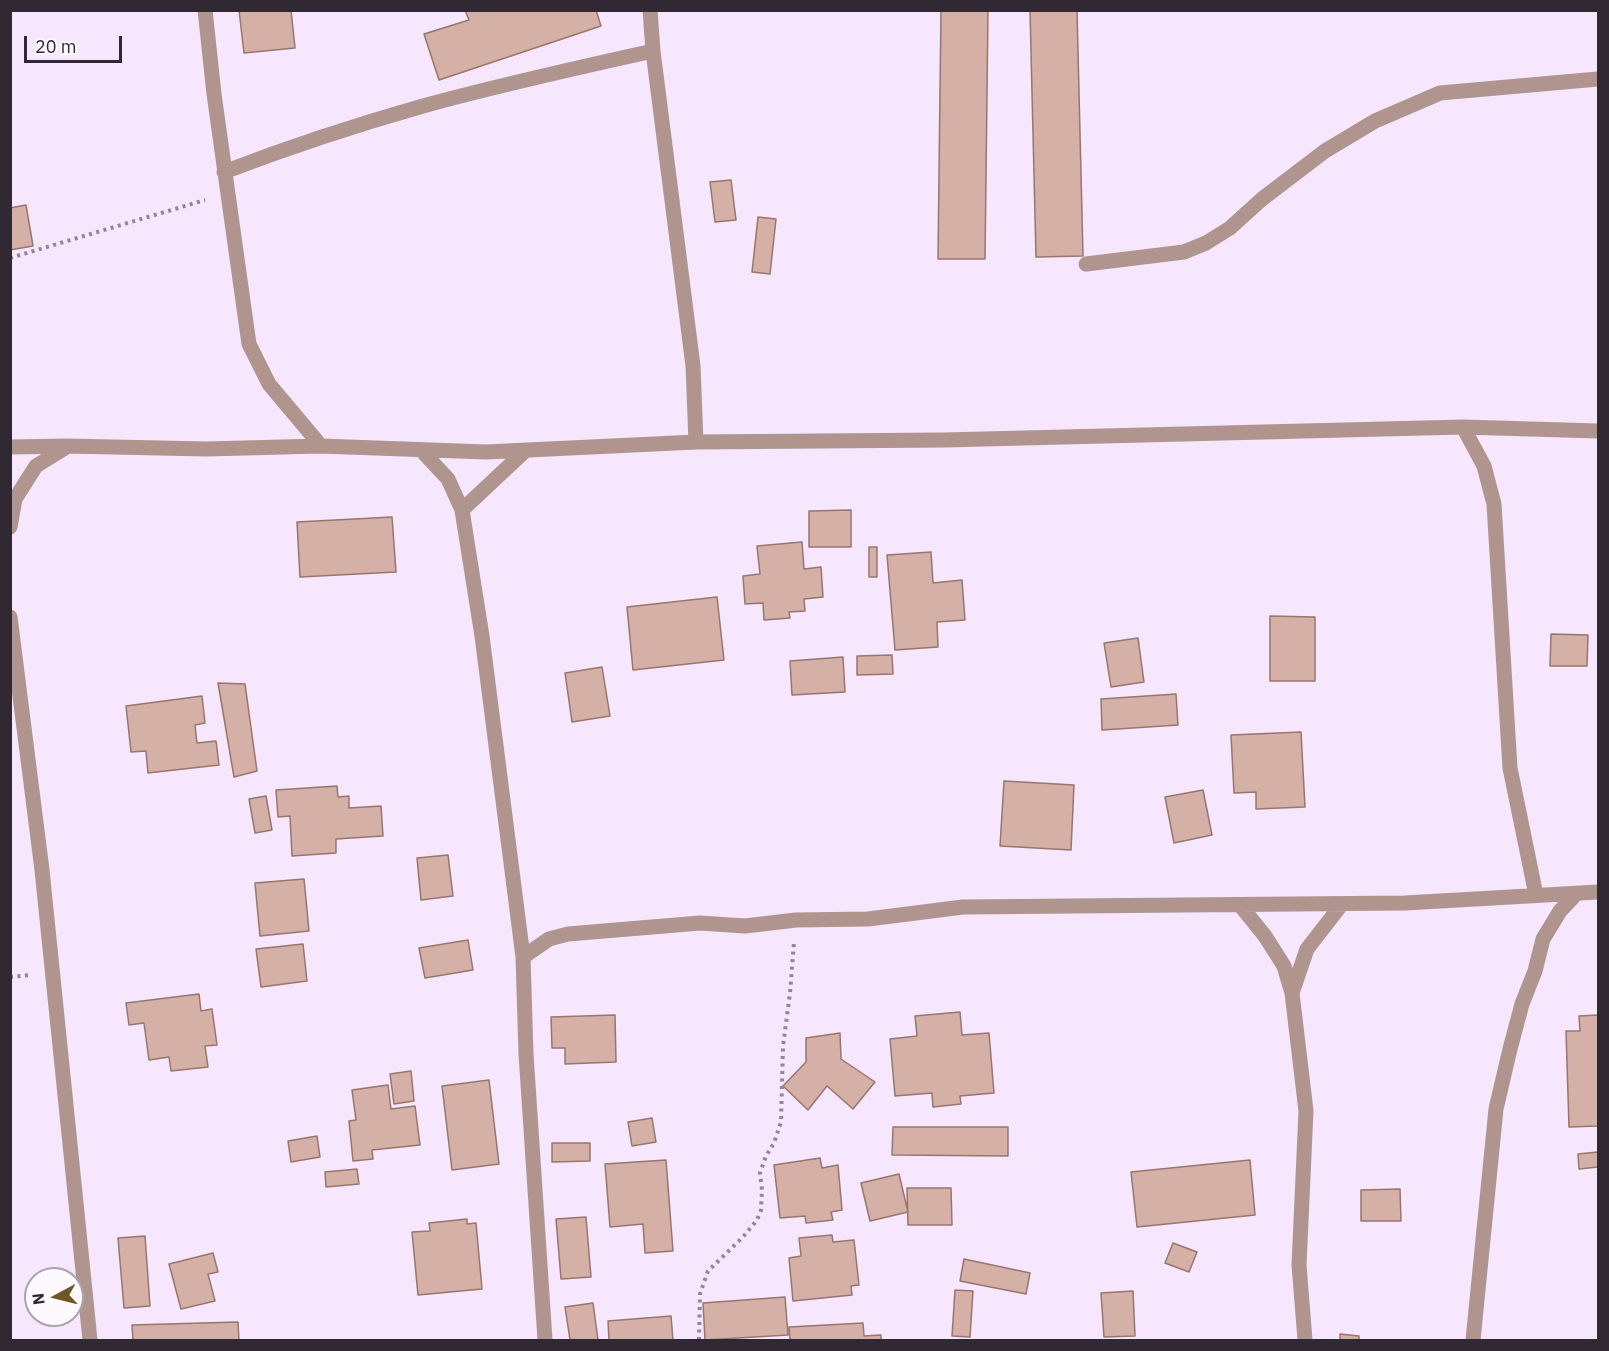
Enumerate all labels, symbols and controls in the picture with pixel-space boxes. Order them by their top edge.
scale bar [27,24,124,62]
text: 20 m [35,35,77,58]
north arrow [24,1267,84,1327]
text: N [27,1292,49,1306]

